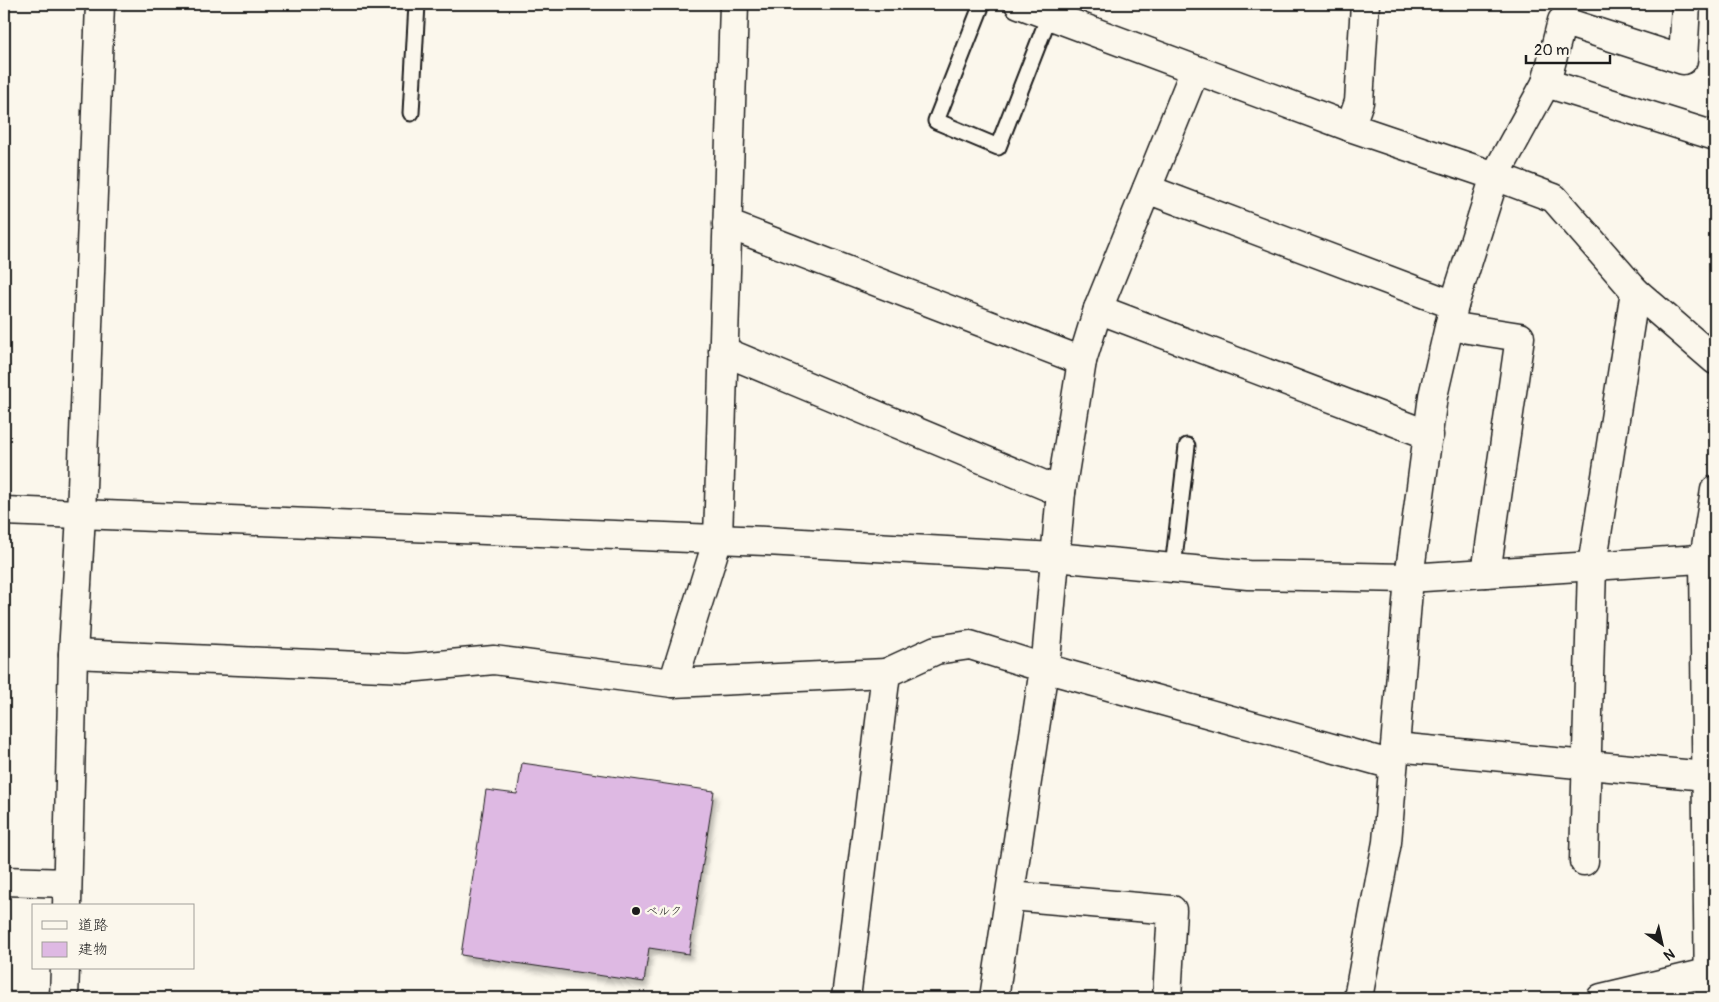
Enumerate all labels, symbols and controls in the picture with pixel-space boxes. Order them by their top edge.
scale bar [1526,32,1610,64]
text: 20 m [1534,41,1569,60]
legend [32,904,195,970]
place label: ベルク [646,904,682,919]
marker: ベルク [630,905,642,917]
text: 道路 [78,916,108,935]
north arrow [1636,920,1686,970]
text: 建物 [78,940,108,959]
text: N [1660,945,1678,964]

